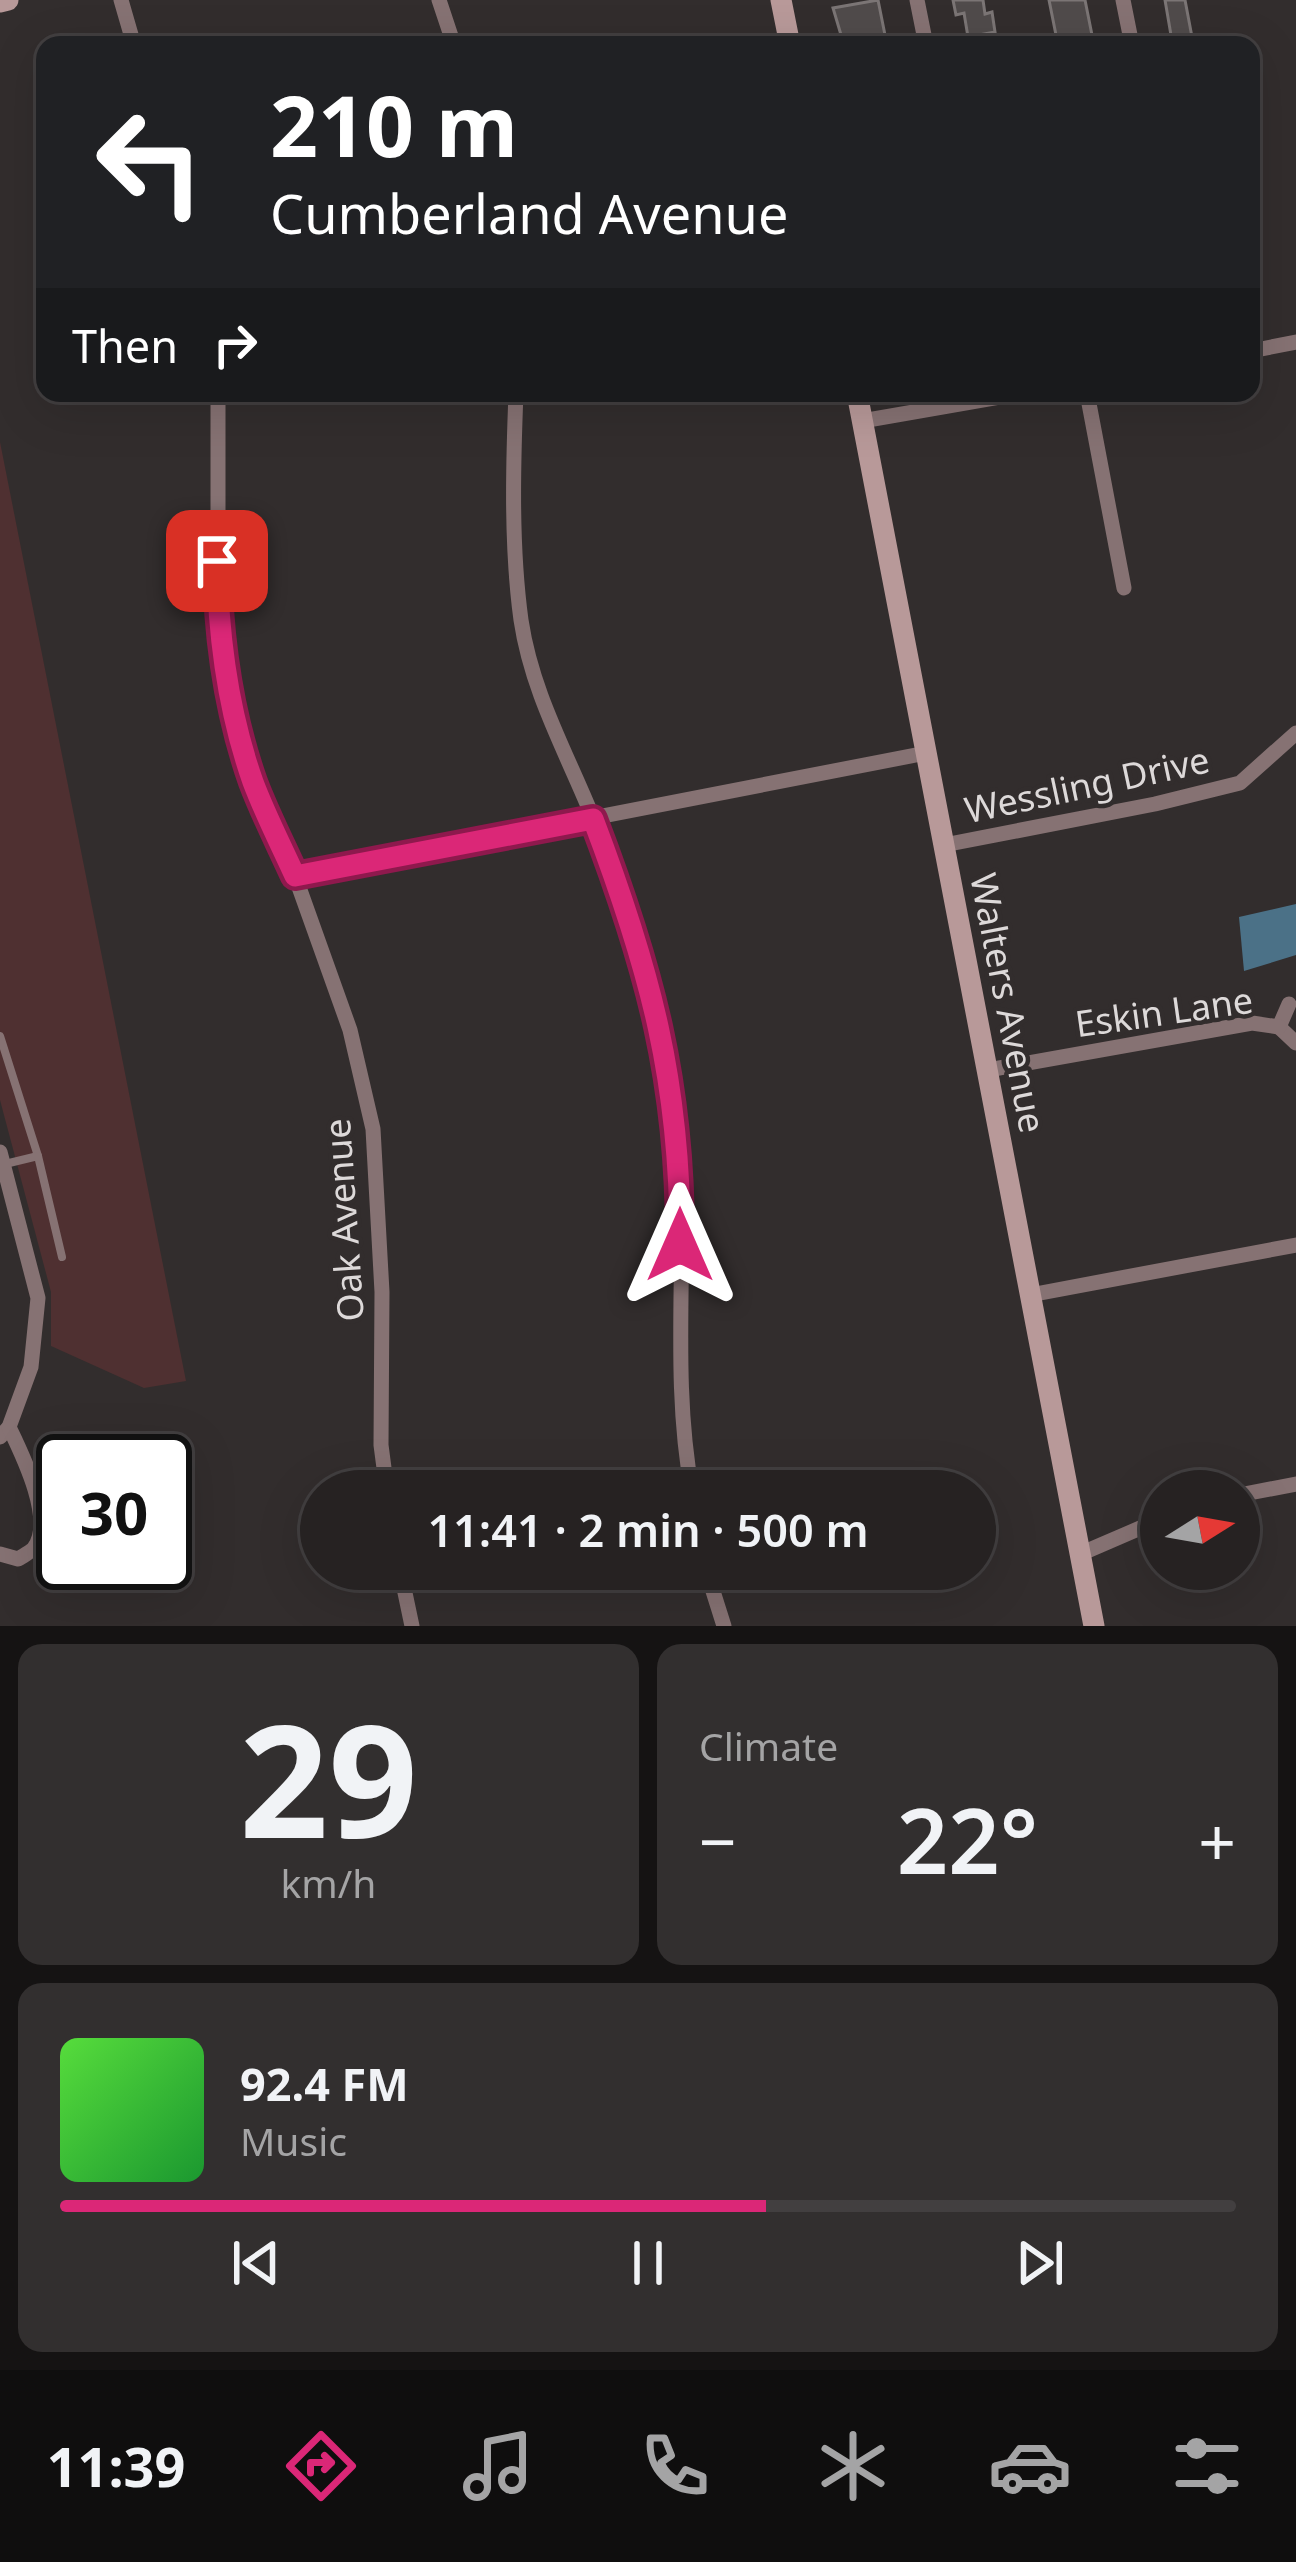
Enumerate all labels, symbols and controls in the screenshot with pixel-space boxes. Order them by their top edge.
text: 210 m [270,67,518,182]
icon: left [72,84,228,240]
text: Cumberland Avenue [270,176,788,250]
icon: right [202,312,268,378]
text: Then [72,315,178,376]
pin [166,510,268,612]
icon: arrive [184,528,250,594]
street label: Wessling Drive [960,735,1214,834]
street label: Walters Avenue [959,869,1058,1137]
street label: Eskin Lane [1072,975,1256,1048]
street label: Oak Avenue [312,1117,375,1323]
position arrow [617,1182,743,1308]
speed limit sign: 30 [36,1434,192,1590]
north arrow [1140,1470,1260,1590]
map controls [1140,1470,1260,1590]
text: 11:41 · 2 min · 500 m [427,1499,869,1560]
text: 29 [239,1671,418,1884]
text: Climate [699,1719,838,1772]
text: 22° [897,1778,1038,1900]
text: − [699,1795,737,1885]
text: + [1198,1795,1236,1885]
text: km/h [281,1856,376,1909]
text: 92.4 FM [240,2053,409,2114]
text: Music [240,2114,347,2167]
icon: previous [223,2230,289,2296]
icon: pause [615,2230,681,2296]
icon: next [1007,2230,1073,2296]
icon: directions [279,2424,363,2508]
icon: music [456,2424,540,2508]
icon: phone [633,2424,717,2508]
icon: climate [811,2424,895,2508]
icon: car [988,2424,1072,2508]
icon: filters [1165,2424,1249,2508]
text: 11:39 [47,2429,185,2503]

